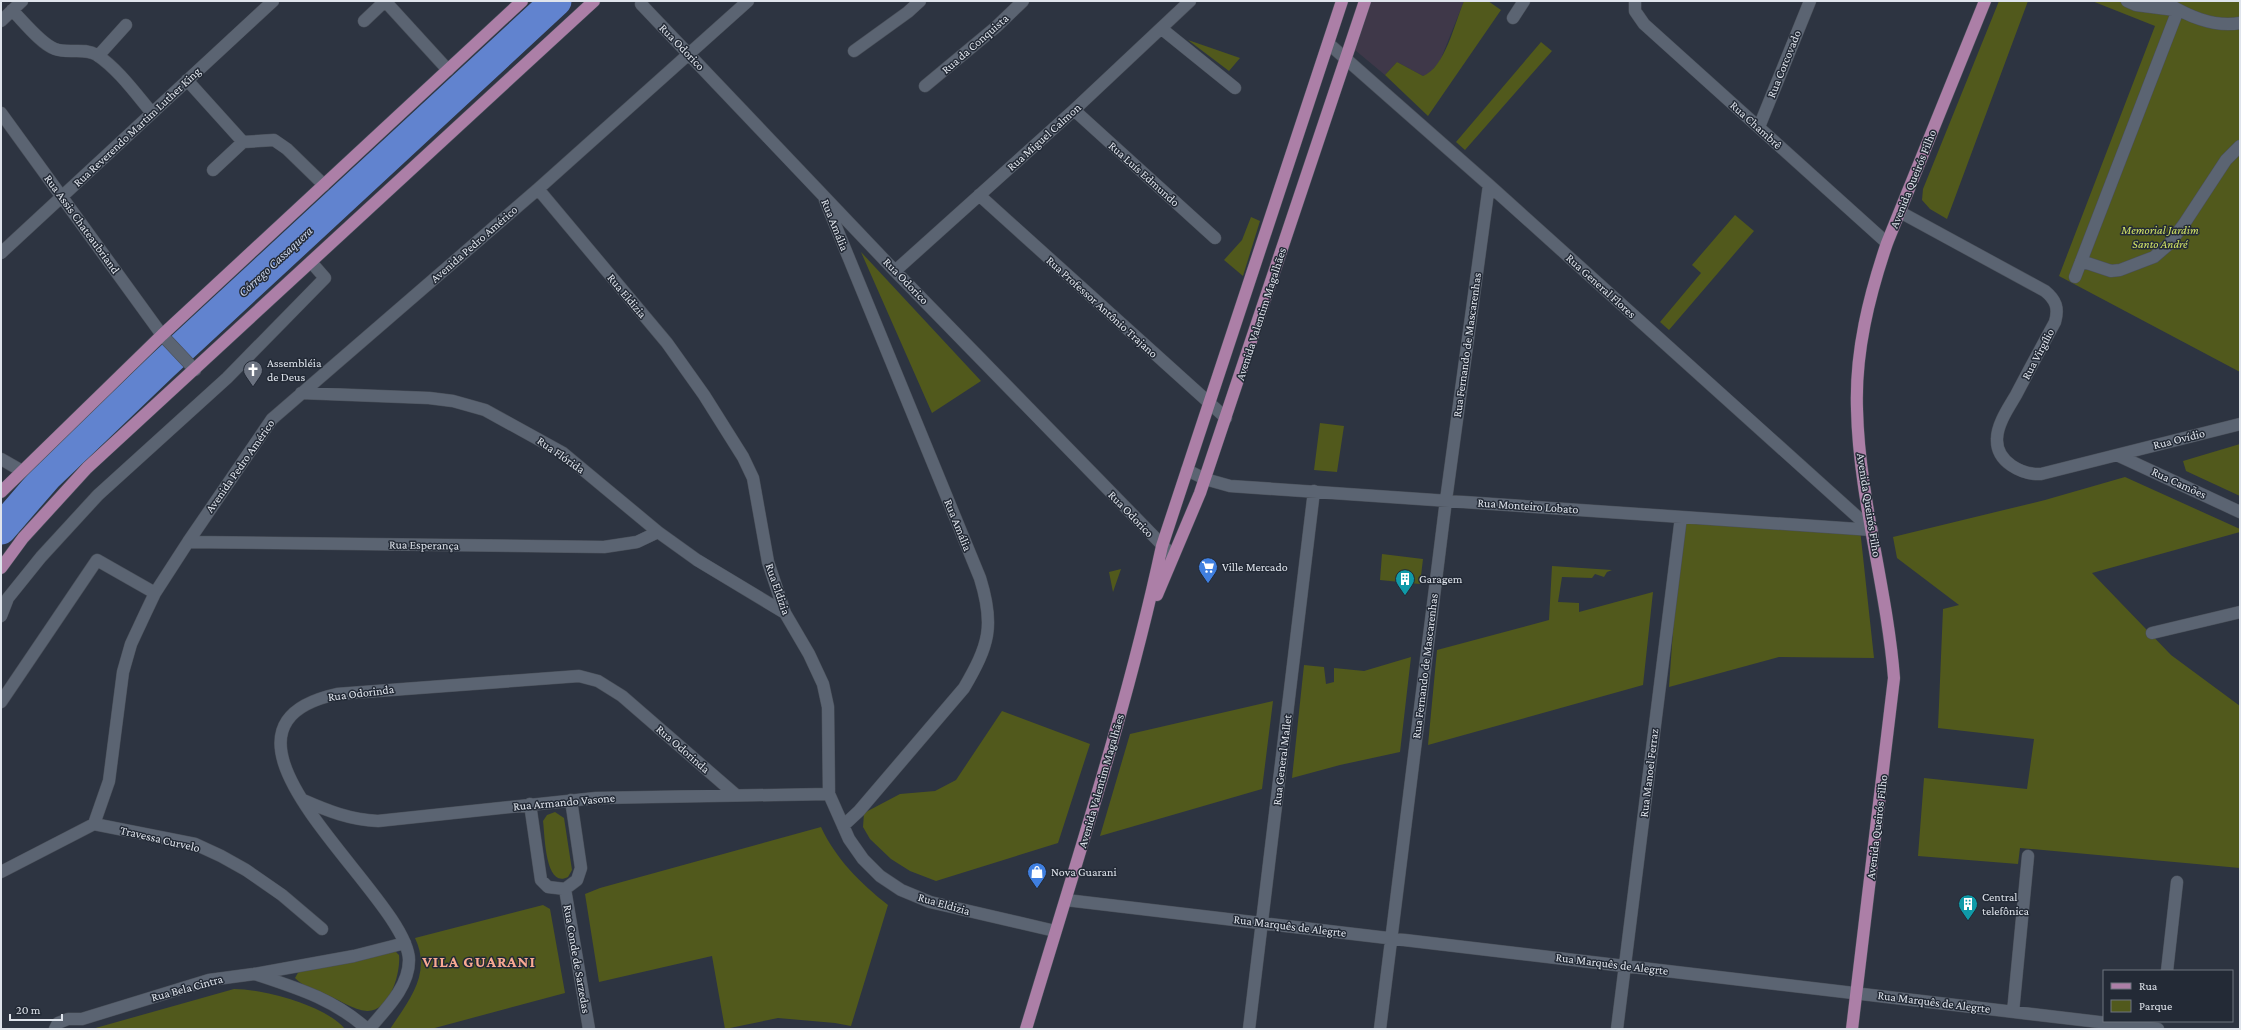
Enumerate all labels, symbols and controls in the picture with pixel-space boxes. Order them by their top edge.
street label: Rua da Conquista [939,11,1012,77]
street label: Rua Odorico [656,21,708,73]
street label: Rua Corcovado [1764,28,1804,100]
street label: Rua Reverendo Martim Luther King [70,64,204,190]
street label: Rua Chambrê [1727,98,1785,152]
street label: Rua Miguel Calmon [1004,100,1084,174]
street label: Avenida Queirós Filho [1887,128,1939,230]
street label: Rua Luís Edmundo [1106,138,1182,210]
street label: Rua Assis Chateaubriand [41,172,123,277]
street label: Rua Amália [818,197,852,253]
street label: Avenida Pedro Américo [428,202,520,286]
water label: Córrego Cassaquera [235,223,316,300]
park label: Memorial Jardim Santo André [2120,223,2199,251]
street label: Avenida Valentim Magalhães [1233,246,1289,382]
street label: Rua General Flores [1563,251,1639,321]
street label: Rua Professor Antônio Trajano [1043,253,1161,361]
street label: Rua Odorico [880,255,932,307]
street label: Rua Eldizia [604,271,650,321]
street label: Rua Fernando de Mascarenhas [1450,272,1484,418]
street label: Rua Virgílio [2019,326,2057,382]
place label: Assembléia de Deus [267,356,322,384]
church icon: Assembléia de Deus [242,359,264,387]
street label: Avenida Pedro Américo [203,417,277,515]
street label: Rua Ovídio [2152,426,2206,452]
street label: Rua Flórida [534,433,588,477]
street label: Avenida Queirós Filho [1854,452,1884,558]
street label: Rua Camões [2149,464,2209,502]
street label: Rua Odorico [1105,488,1157,540]
street label: Rua Monteiro Lobato [1477,495,1579,517]
street label: Rua Amália [941,497,975,553]
street label: Rua Esperança [389,537,460,553]
supermarket icon: Ville Mercado [1197,556,1219,584]
place label: Ville Mercado [1222,560,1288,574]
street label: Rua Eldizia [763,561,793,617]
building icon: Garagem [1394,568,1416,596]
place label: Garagem [1419,572,1463,586]
street label: Rua Fernando de Mascarenhas [1409,592,1441,739]
street label: Rua Odorinda [327,682,395,704]
street label: Avenida Valentim Magalhães [1075,712,1127,850]
street label: Rua General Mallet [1269,713,1295,806]
street label: Rua Odorinda [653,722,713,776]
street label: Rua Manoel Ferraz [1637,728,1661,818]
street label: Avenida Queirós Filho [1864,774,1890,880]
street label: Rua Armando Vasone [512,791,616,813]
street label: Travessa Curvelo [119,823,201,855]
shop icon: Nova Guarani [1026,861,1048,889]
place label: Nova Guarani [1051,865,1117,879]
street label: Rua Eldizia [916,890,972,918]
place label: Central telefônica [1982,890,2030,918]
building icon: Central telefônica [1957,893,1979,921]
street label: Rua Conde de Sarzedas [561,904,594,1015]
street label: Rua Marquês de Alegrte [1233,912,1347,940]
street label: Rua Marquês de Alegrte [1555,950,1669,978]
district label: VILA GUARANI [421,953,536,970]
legend [2103,970,2233,1022]
street label: Rua Bela Cintra [150,972,225,1004]
text: Rua [2139,979,2158,993]
street label: Rua Marquês de Alegrte [1877,988,1991,1016]
scale bar [10,996,62,1022]
text: Parque [2139,999,2172,1013]
text: 20 m [16,1003,41,1017]

